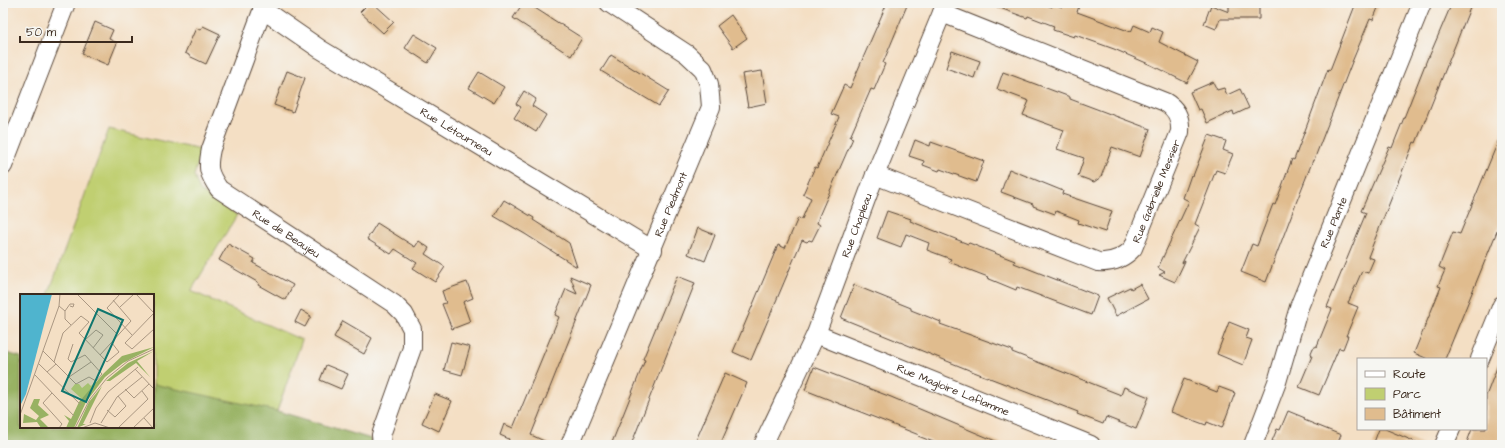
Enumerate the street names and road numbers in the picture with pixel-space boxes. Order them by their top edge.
street label: Rue Létourneau [417,104,496,160]
street label: Rue Gabrielle Messier [1129,137,1184,245]
street label: Rue Piedmont [651,169,691,239]
street label: Rue Chapleau [838,191,876,260]
street label: Rue Plante [1317,195,1351,250]
street label: Rue de Beaujeu [249,206,323,262]
street label: Rue Magloire Laflamme [894,360,1012,419]

